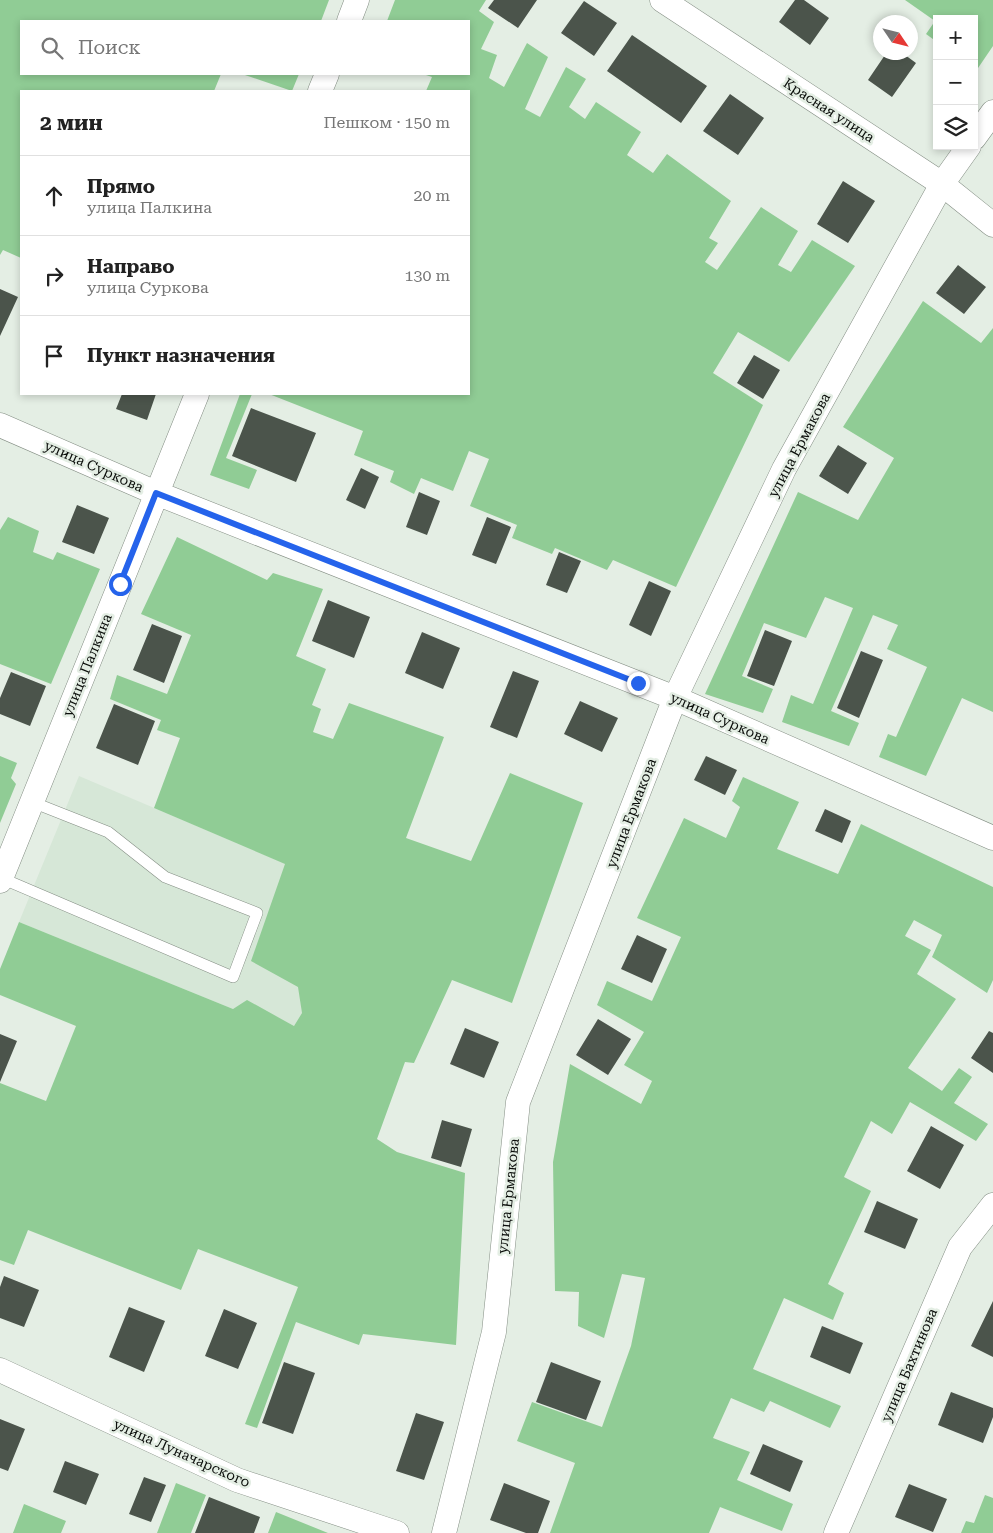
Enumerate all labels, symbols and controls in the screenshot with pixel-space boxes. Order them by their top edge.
north arrow [873,15,918,60]
map controls [933,15,978,150]
button: + [933,15,978,60]
search box [20,20,470,75]
icon: search [38,34,66,62]
text: Поиск [78,36,141,59]
button: − [933,60,978,105]
street label: Красная улица [781,75,878,146]
button: layers [933,105,978,150]
text: 2 мин [40,111,103,135]
text: Пешком · 150 m [323,113,450,132]
text: Прямо [87,175,155,198]
icon: ahead [40,182,68,210]
text: 20 m [413,186,450,205]
text: улица Палкина [87,198,212,217]
text: Направо [87,255,174,278]
icon: right [40,262,68,290]
text: 130 m [404,266,450,285]
text: улица Суркова [87,278,209,297]
icon: arrive [40,342,68,370]
text: Пункт назначения [87,344,275,367]
street label: улица Ермакова [765,390,833,500]
street label: улица Суркова [42,437,146,495]
route start [109,573,132,596]
street label: улица Палкина [59,611,115,719]
route end [627,672,650,695]
street label: улица Суркова [668,689,772,747]
street label: улица Ермакова [603,756,659,870]
street label: улица Ермакова [494,1137,522,1254]
street label: улица Бахтинова [878,1306,940,1424]
street label: улица Луначарского [111,1416,253,1490]

